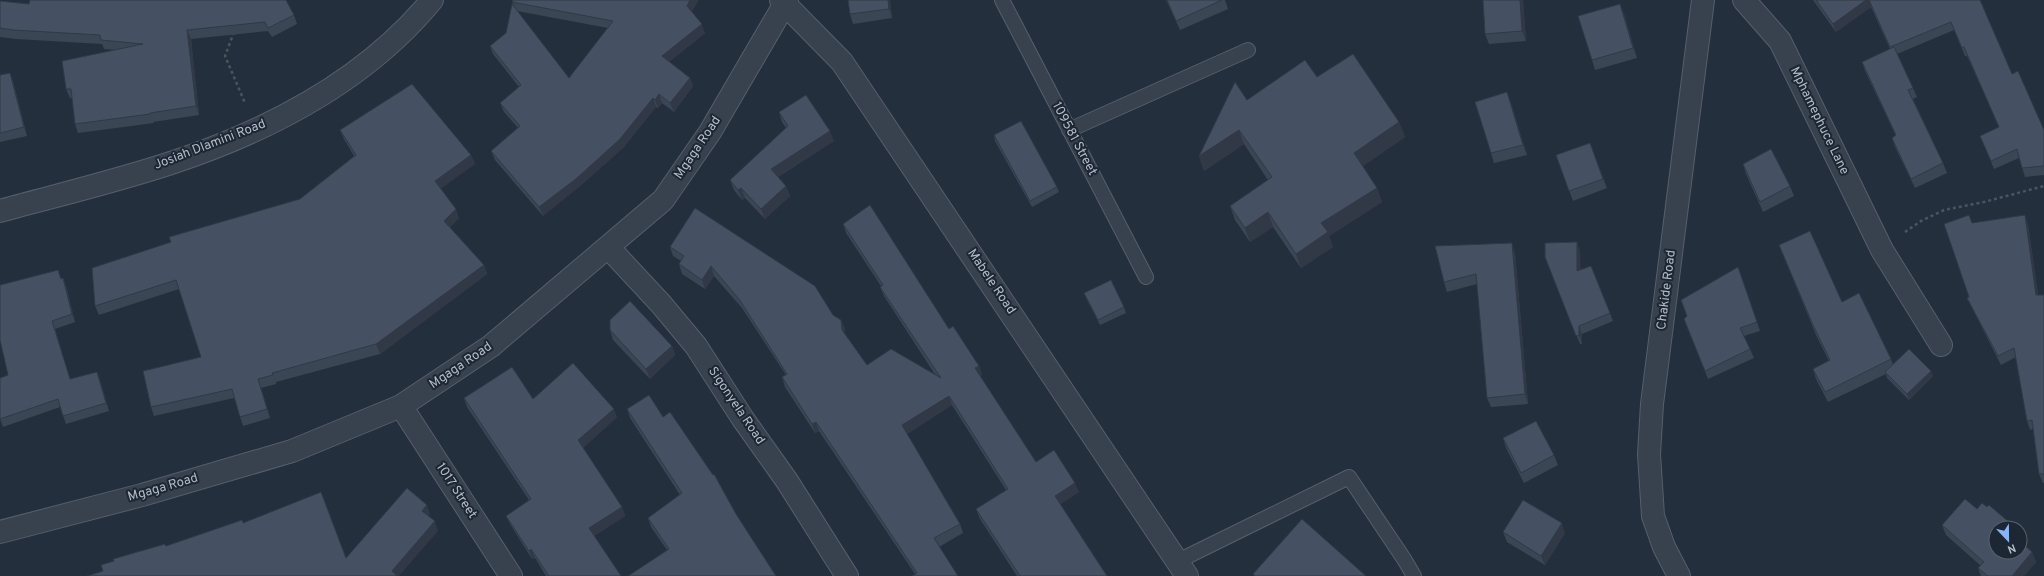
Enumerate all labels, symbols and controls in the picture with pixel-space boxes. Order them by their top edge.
street label: Mphamephuce Lane [1786,65,1852,177]
street label: 109581 Street [1048,100,1100,178]
street label: Mgaga Road [671,114,725,182]
street label: Josiah Dlamini Road [152,116,268,174]
street label: Mabele Road [963,246,1019,318]
street label: Chakide Road [1654,249,1680,331]
street label: Mgaga Road [427,339,495,393]
street label: Sigonyela Road [704,364,768,448]
street label: 1017 Street [432,460,480,522]
street label: Mgaga Road [126,470,200,506]
north arrow [1988,520,2028,560]
text: N [2005,540,2018,556]

